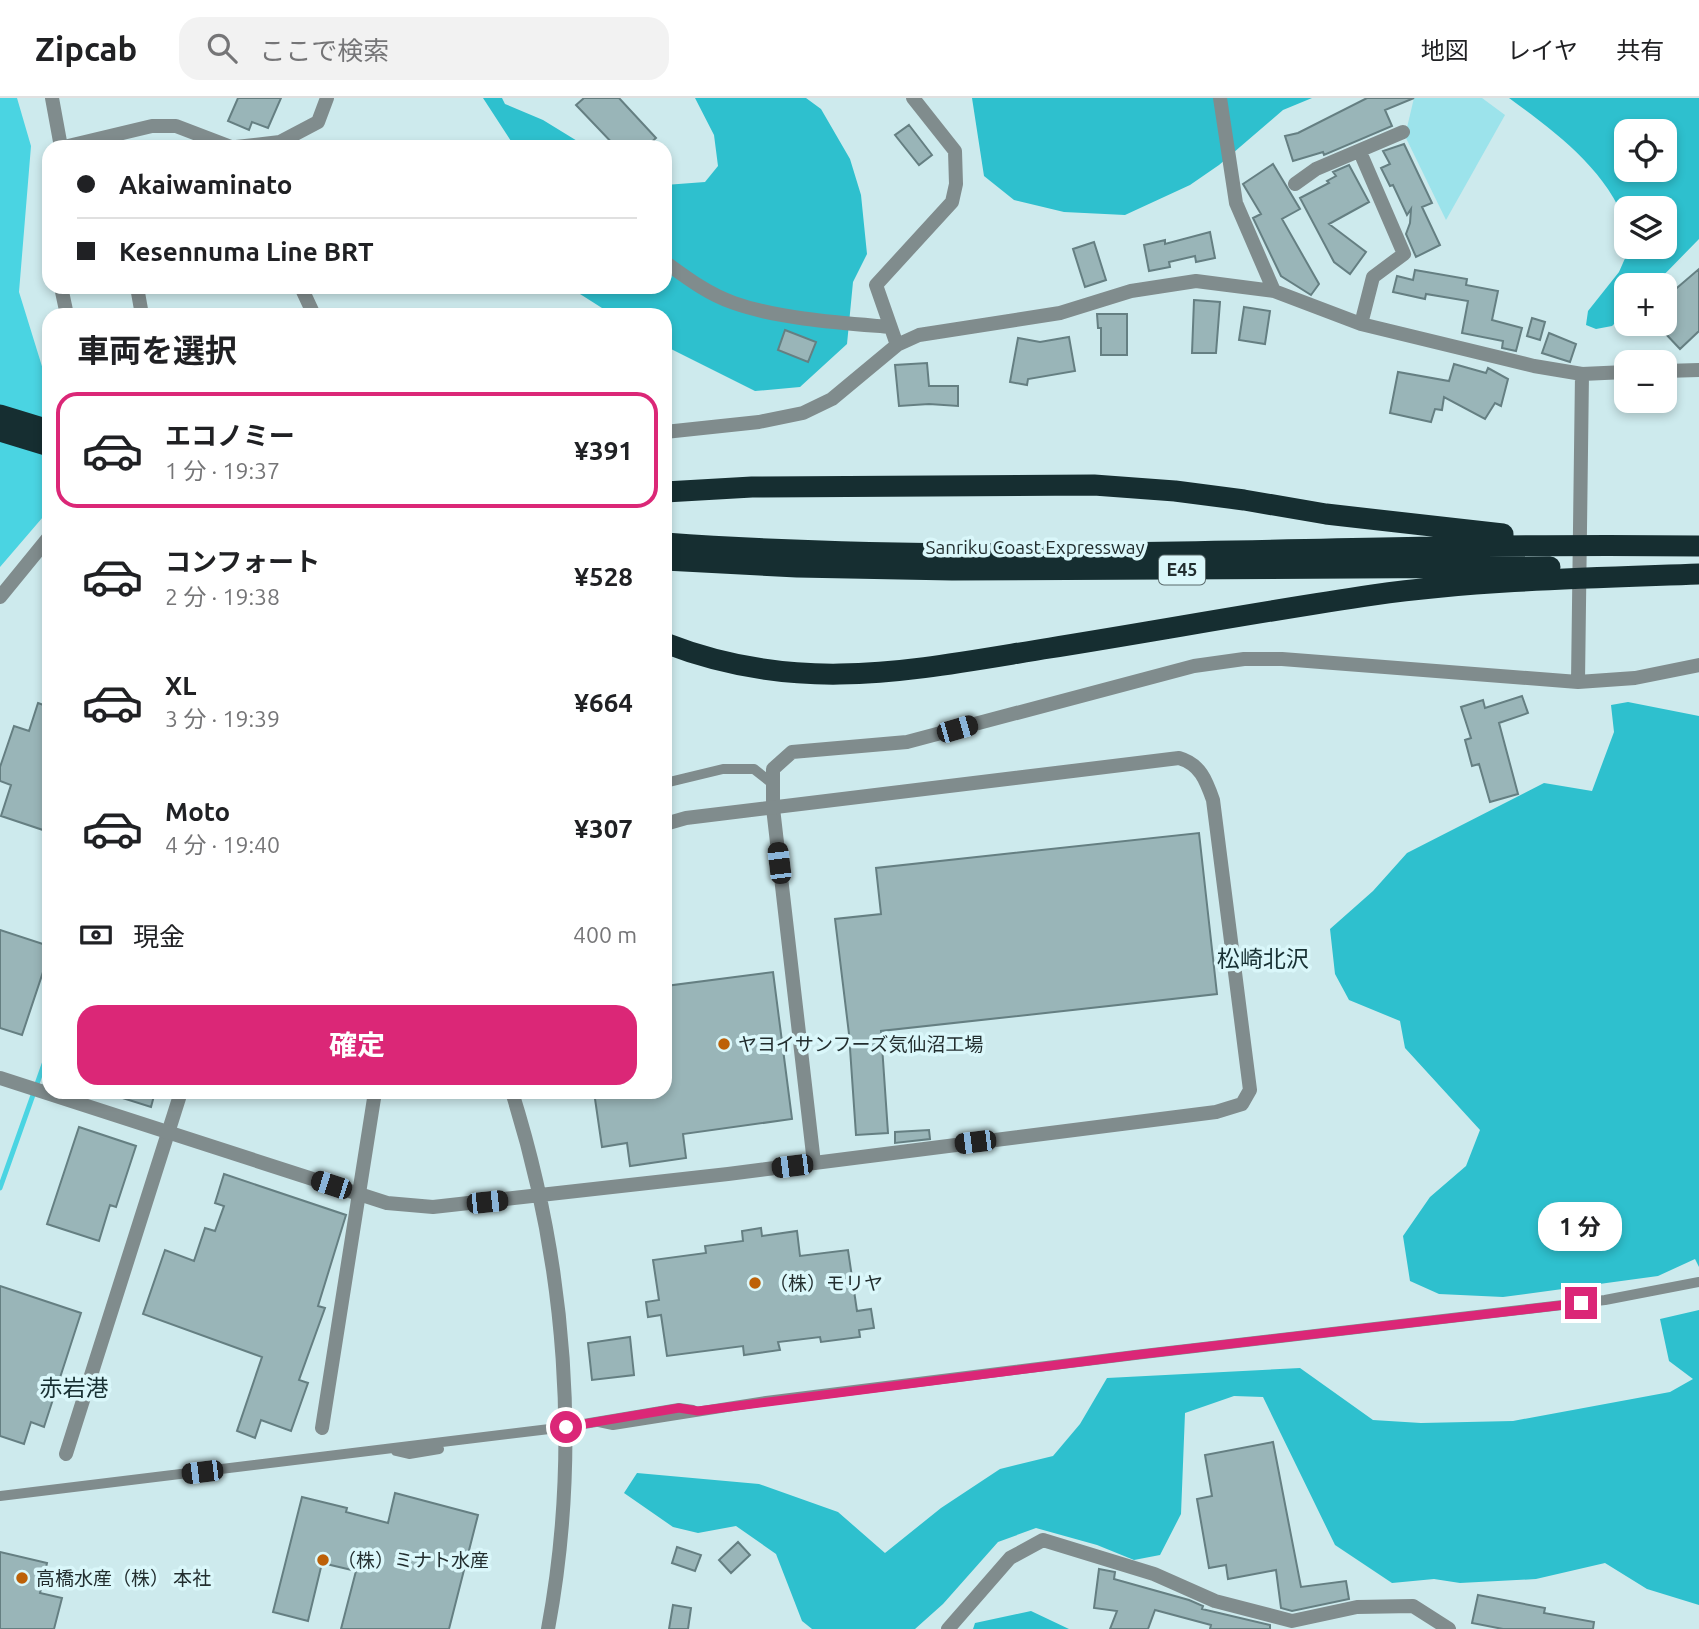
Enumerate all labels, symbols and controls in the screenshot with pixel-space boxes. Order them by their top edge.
search box [179,17,669,80]
icon: search [203,29,241,67]
text: Zipcab [35,30,137,67]
text: ここで検索 [259,36,389,65]
text: 地図 [1421,37,1469,64]
text: レイヤ [1507,37,1578,64]
text: 共有 [1616,37,1664,64]
map controls [1614,119,1677,413]
button: locate [1614,119,1677,182]
text: Akaiwaminato [119,170,292,199]
button: layers [1614,196,1677,259]
text: Kesennuma Line BRT [119,237,374,266]
button: + [1614,273,1677,336]
text: 車両を選択 [77,332,237,368]
button: − [1614,350,1677,413]
icon: car [81,419,144,482]
text: エコノミー [165,421,295,450]
text: ¥391 [574,436,633,465]
text: 1 分 · 19:37 [165,458,280,483]
street label: Sanriku Coast Expressway [925,536,1145,558]
icon: car [81,545,144,608]
text: コンフォート [165,547,320,576]
road number: E45 [1159,556,1205,584]
text: ¥528 [574,562,633,591]
text: 2 分 · 19:38 [165,584,280,609]
icon: car [81,671,144,734]
text: XL [165,671,196,700]
text: ¥664 [574,688,633,717]
text: 3 分 · 19:39 [165,706,280,731]
car [934,713,981,745]
icon: car [81,797,144,860]
text: Moto [165,797,230,826]
text: ¥307 [574,814,633,843]
text: 4 分 · 19:40 [165,832,280,857]
car [767,841,792,885]
icon: cash [77,916,115,954]
text: 現金 [133,922,185,951]
text: 400 m [573,922,637,947]
district label: 松崎北沢 [1217,946,1309,971]
button: 確定 [77,1005,637,1085]
place label: ヤヨイサンフーズ気仙沼工場 [738,1033,983,1055]
marker: ヤヨイサンフーズ気仙沼工場 [716,1036,732,1052]
car [953,1129,998,1155]
car [770,1153,815,1179]
car [308,1169,355,1201]
car [466,1189,509,1215]
callout: 1 分 [1539,1202,1623,1250]
text: 1 分 [1559,1214,1601,1239]
place label: （株）モリヤ [769,1272,883,1294]
marker: （株）モリヤ [747,1275,763,1291]
route end [1565,1287,1597,1319]
district label: 赤岩港 [40,1375,109,1400]
route start [550,1411,582,1443]
car [180,1459,225,1485]
place label: （株）ミナト水産 [337,1549,489,1571]
marker: （株）ミナト水産 [315,1552,331,1568]
place label: 高橋水産（株） 本社 [36,1567,211,1589]
marker: 高橋水産（株） 本社 [14,1570,30,1586]

